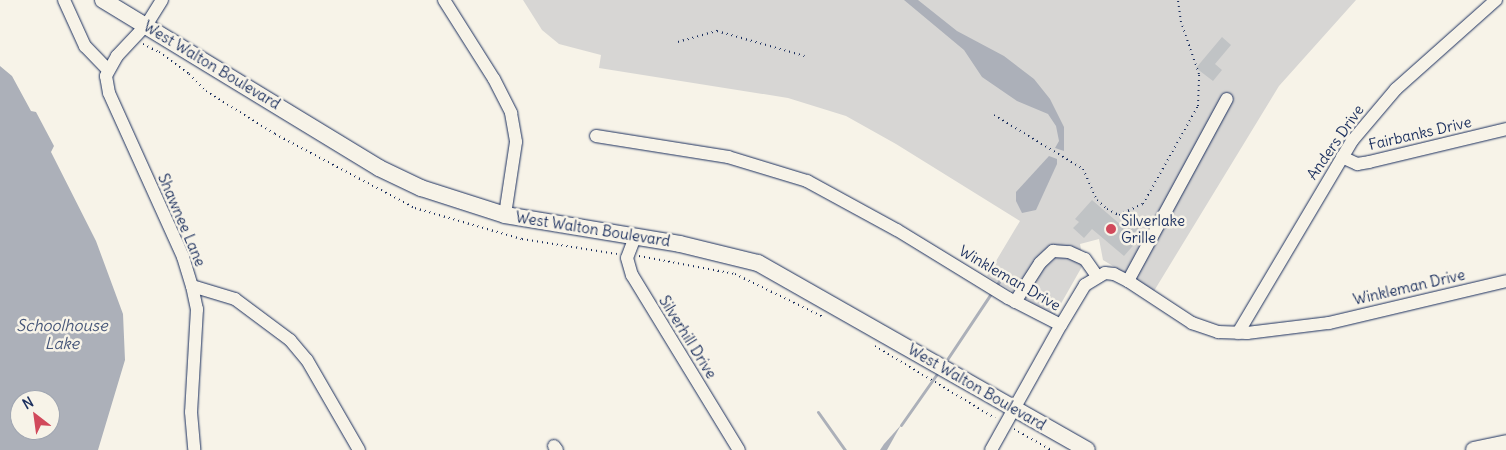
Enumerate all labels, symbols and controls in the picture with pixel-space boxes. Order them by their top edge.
street label: West Walton Boulevard [140,17,284,113]
street label: Anders Drive [1303,101,1367,183]
street label: Fairbanks Drive [1367,112,1473,154]
street label: Shawnee Lane [154,171,210,269]
street label: West Walton Boulevard [514,208,672,250]
place label: Silverlake Grille [1121,211,1185,246]
marker: Silverlake Grille [1105,223,1117,235]
street label: Winkleman Drive [956,242,1064,314]
street label: Winkleman Drive [1351,265,1467,309]
street label: Silverhill Drive [655,292,721,382]
water label: Schoolhouse Lake [16,315,108,353]
street label: West Walton Boulevard [905,340,1049,434]
north arrow [10,390,60,440]
text: N [19,393,37,413]

